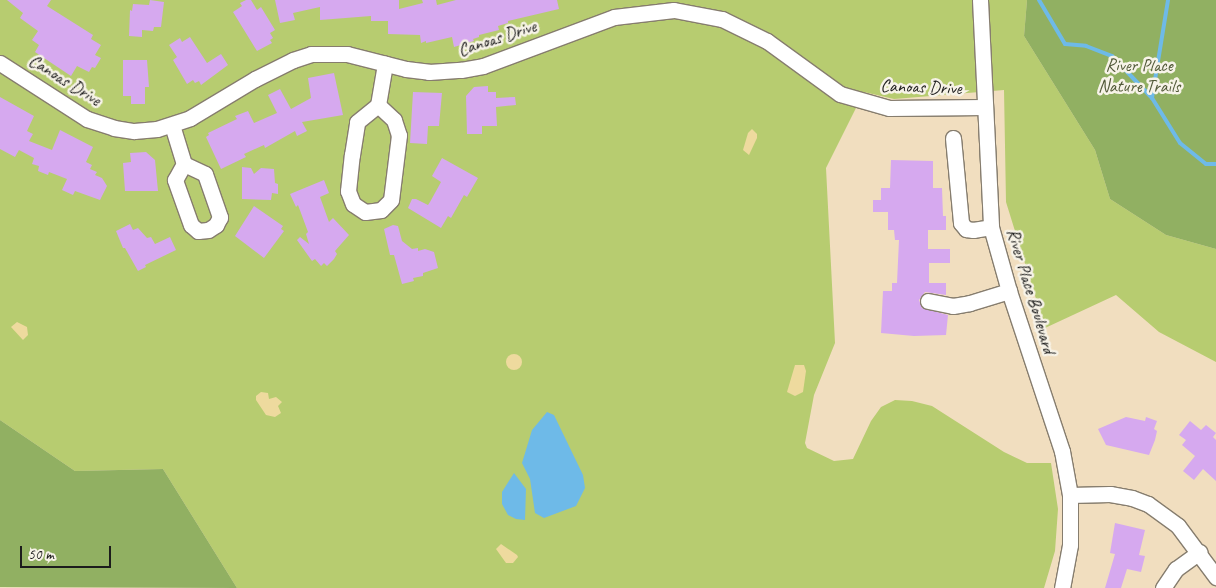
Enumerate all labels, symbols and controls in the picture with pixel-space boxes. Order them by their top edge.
street label: Canoas Drive [455,15,539,61]
street label: Canoas Drive [25,49,105,111]
park label: River Place Nature Trails [1098,55,1180,98]
street label: Canoas Drive [880,75,962,99]
street label: River Place Boulevard [1002,225,1060,357]
scale bar [22,536,114,568]
text: 50 m [28,545,54,564]

